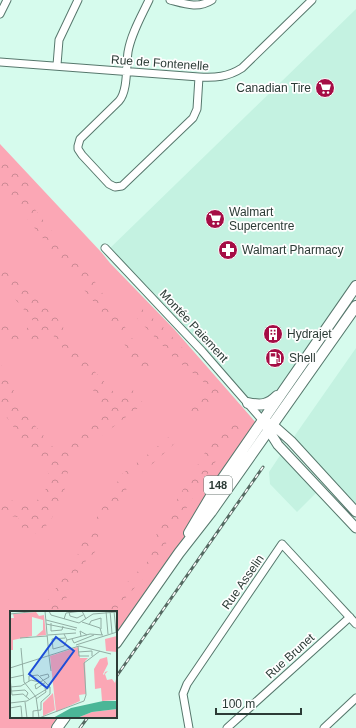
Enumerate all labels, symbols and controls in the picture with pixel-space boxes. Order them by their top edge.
street label: Rue de Fontenelle [111,53,210,73]
supermarket icon: Canadian Tire [314,77,336,99]
place label: Canadian Tire [236,81,311,95]
place label: Walmart Supercentre [229,205,295,233]
supermarket icon: Walmart Supercentre [204,208,226,230]
pharmacy icon: Walmart Pharmacy [217,239,239,261]
place label: Walmart Pharmacy [242,243,344,257]
street label: Montée Paiement [157,287,232,366]
building icon: Hydrajet [262,323,284,345]
place label: Hydrajet [287,327,332,341]
fuel station icon: Shell [264,347,286,369]
place label: Shell [289,351,316,365]
road number: 148 [204,476,232,494]
street label: Rue Asselin [219,552,267,612]
inset map [10,611,117,718]
street label: Rue Brunet [263,630,318,682]
scale bar [216,690,301,716]
text: 100 m [222,697,255,711]

